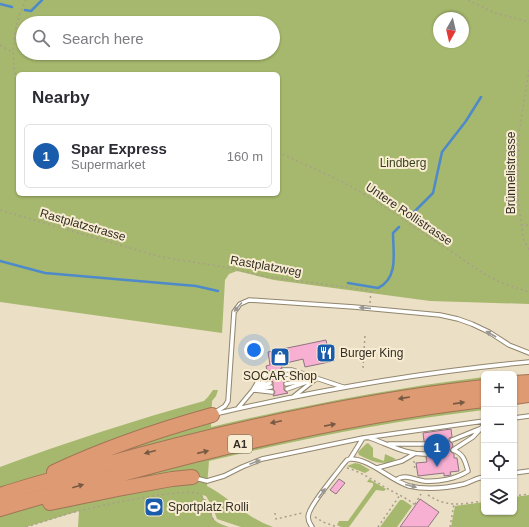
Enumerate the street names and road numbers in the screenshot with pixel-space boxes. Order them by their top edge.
street label: Brünnelistrasse [504,131,518,214]
street label: Untere Rollistrasse [363,180,455,248]
street label: Rastplatzstrasse [38,206,128,244]
street label: Rastplatzweg [229,253,303,279]
road number: A1 [228,435,252,453]

